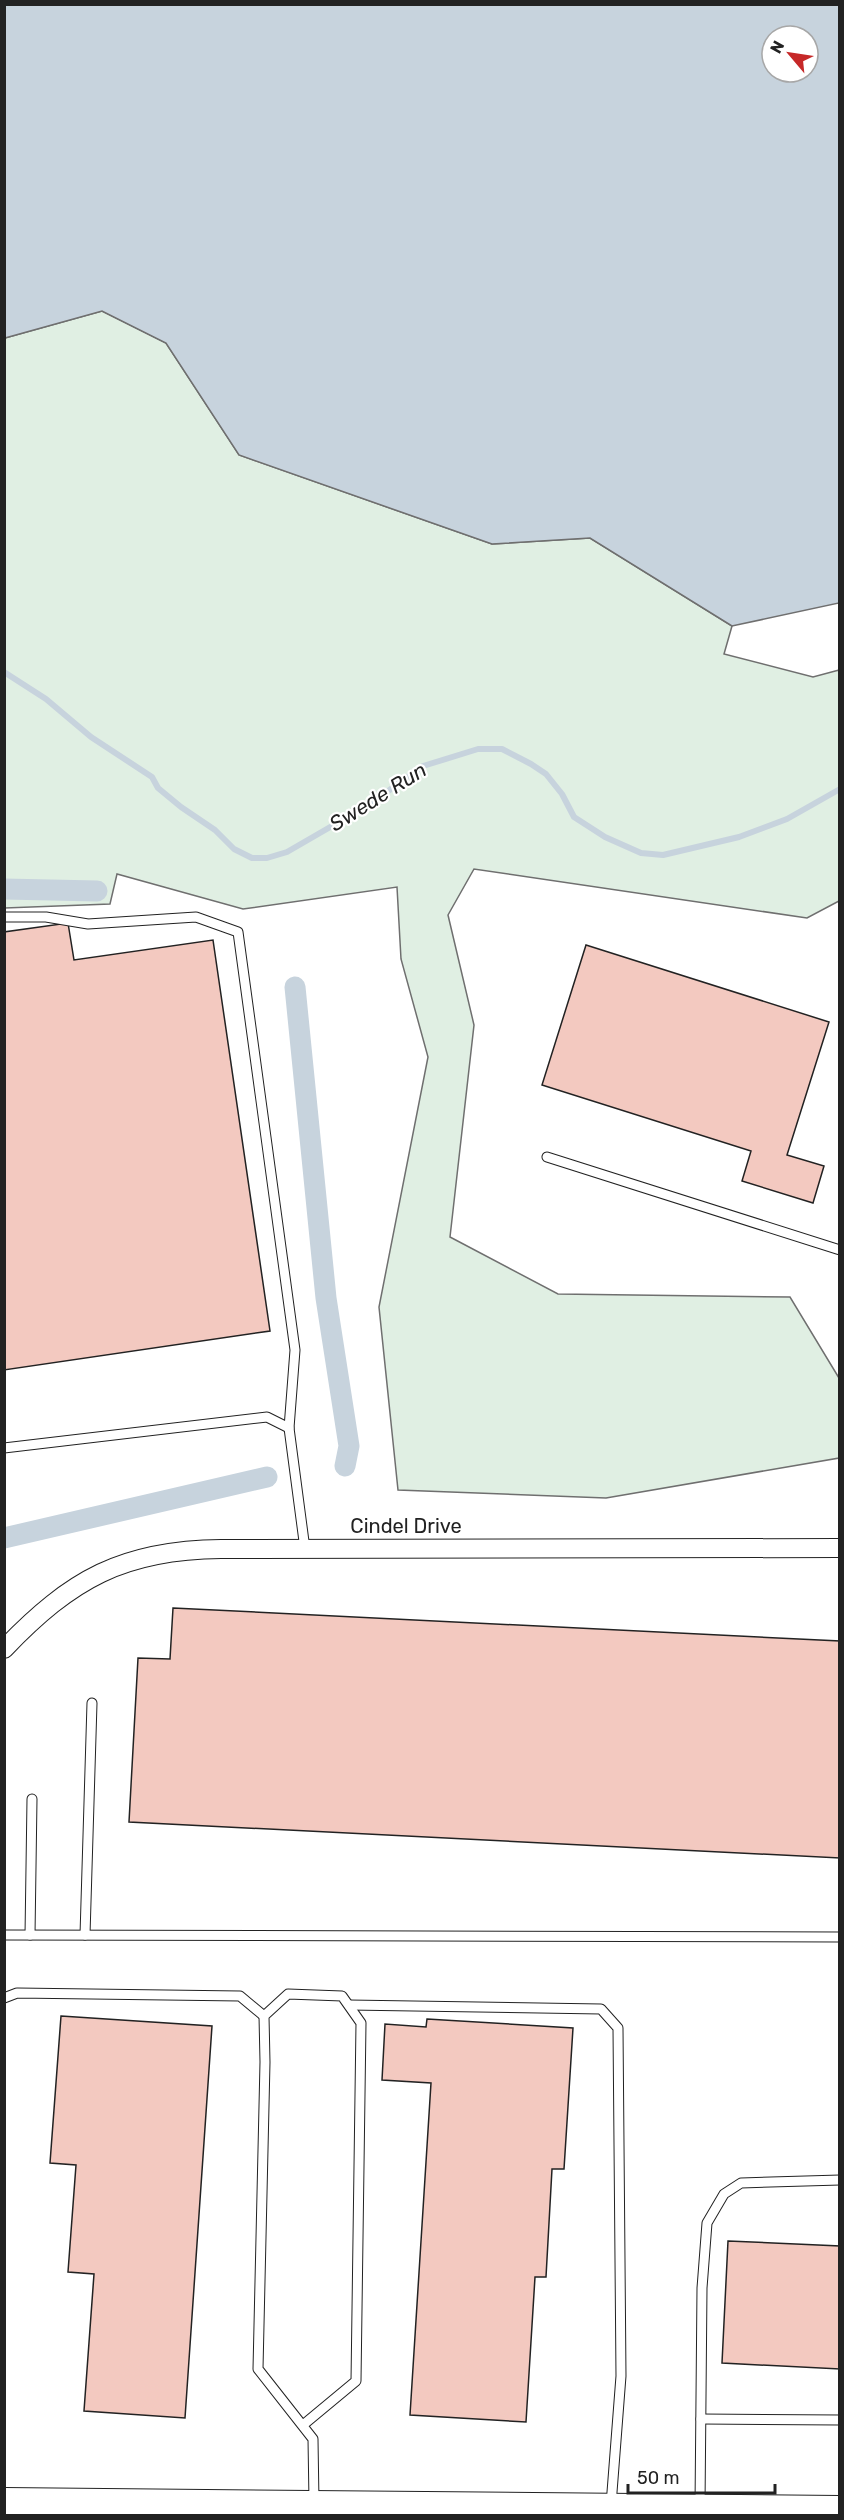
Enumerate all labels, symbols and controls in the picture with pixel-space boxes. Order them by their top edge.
north arrow [760,24,820,84]
text: N [766,37,788,57]
water label: Swede Run [325,757,431,836]
street label: Cindel Drive [350,1514,462,1538]
scale bar [628,2457,775,2495]
text: 50 m [637,2467,680,2489]

